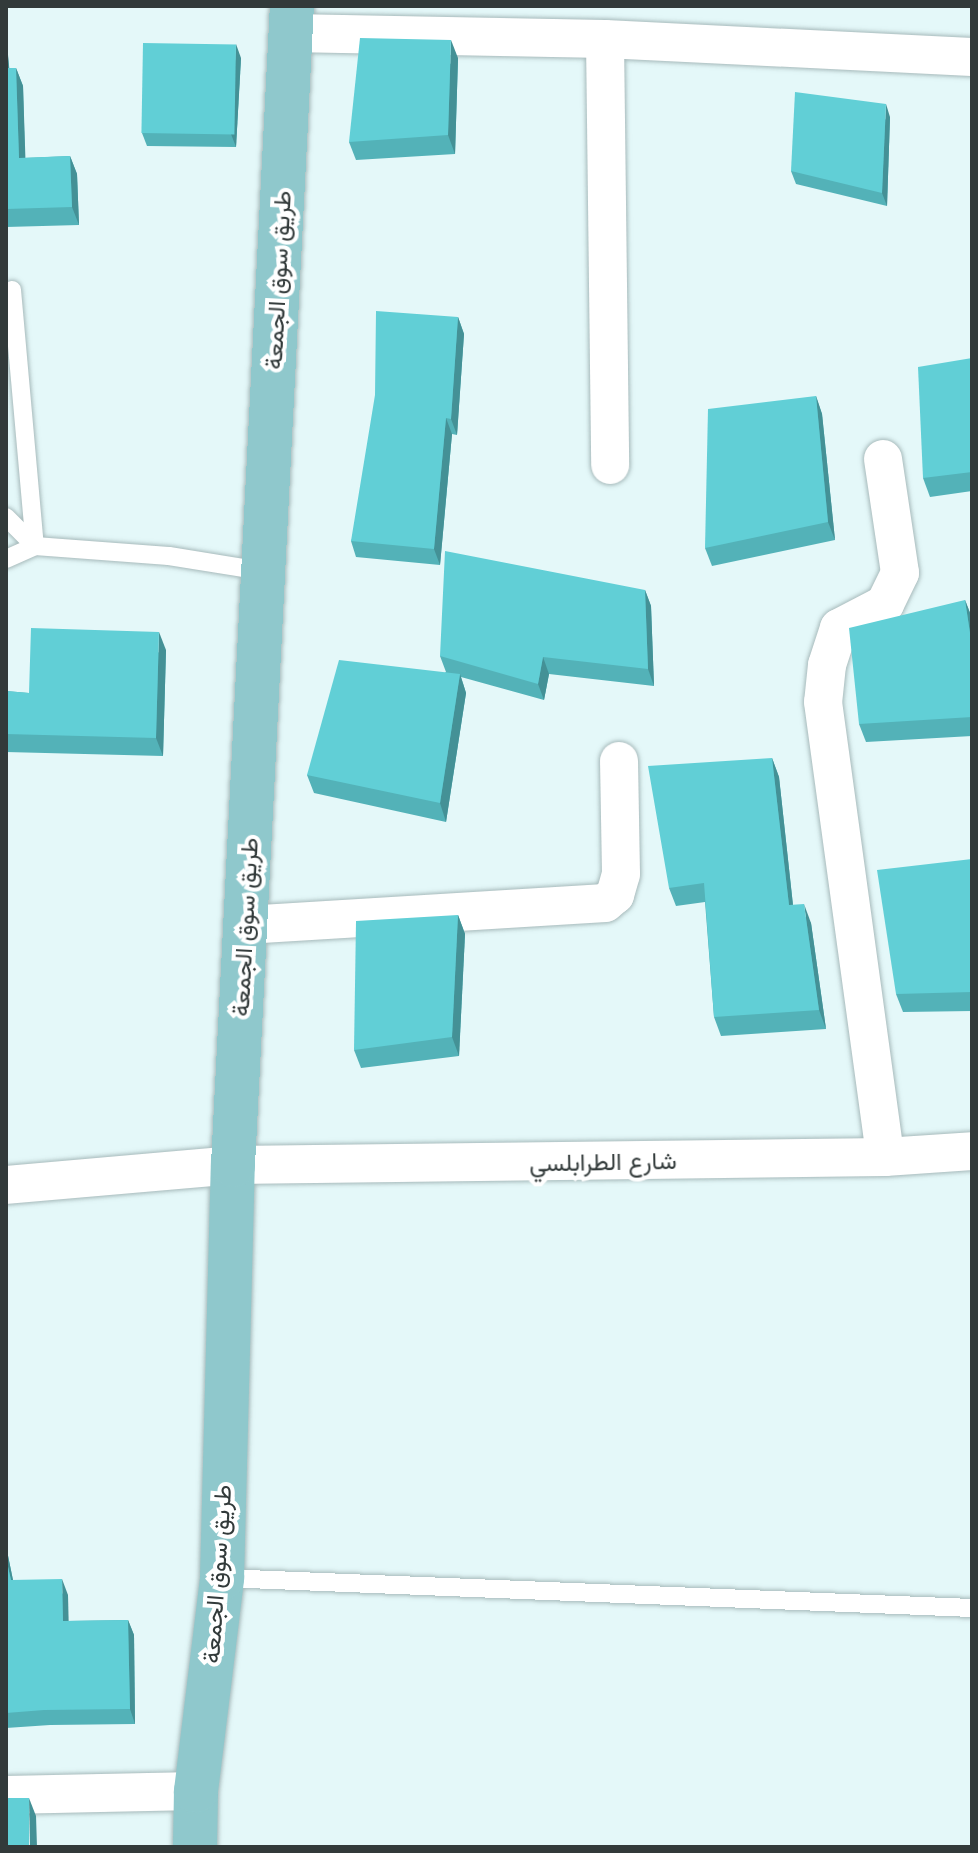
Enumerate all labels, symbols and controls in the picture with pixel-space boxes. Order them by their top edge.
street label: طريق سوق الجمعة [259,190,297,370]
street label: طريق سوق الجمعة [226,837,264,1017]
street label: شارع الطرابلسي [529,1146,677,1178]
street label: طريق سوق الجمعة [196,1484,238,1664]

